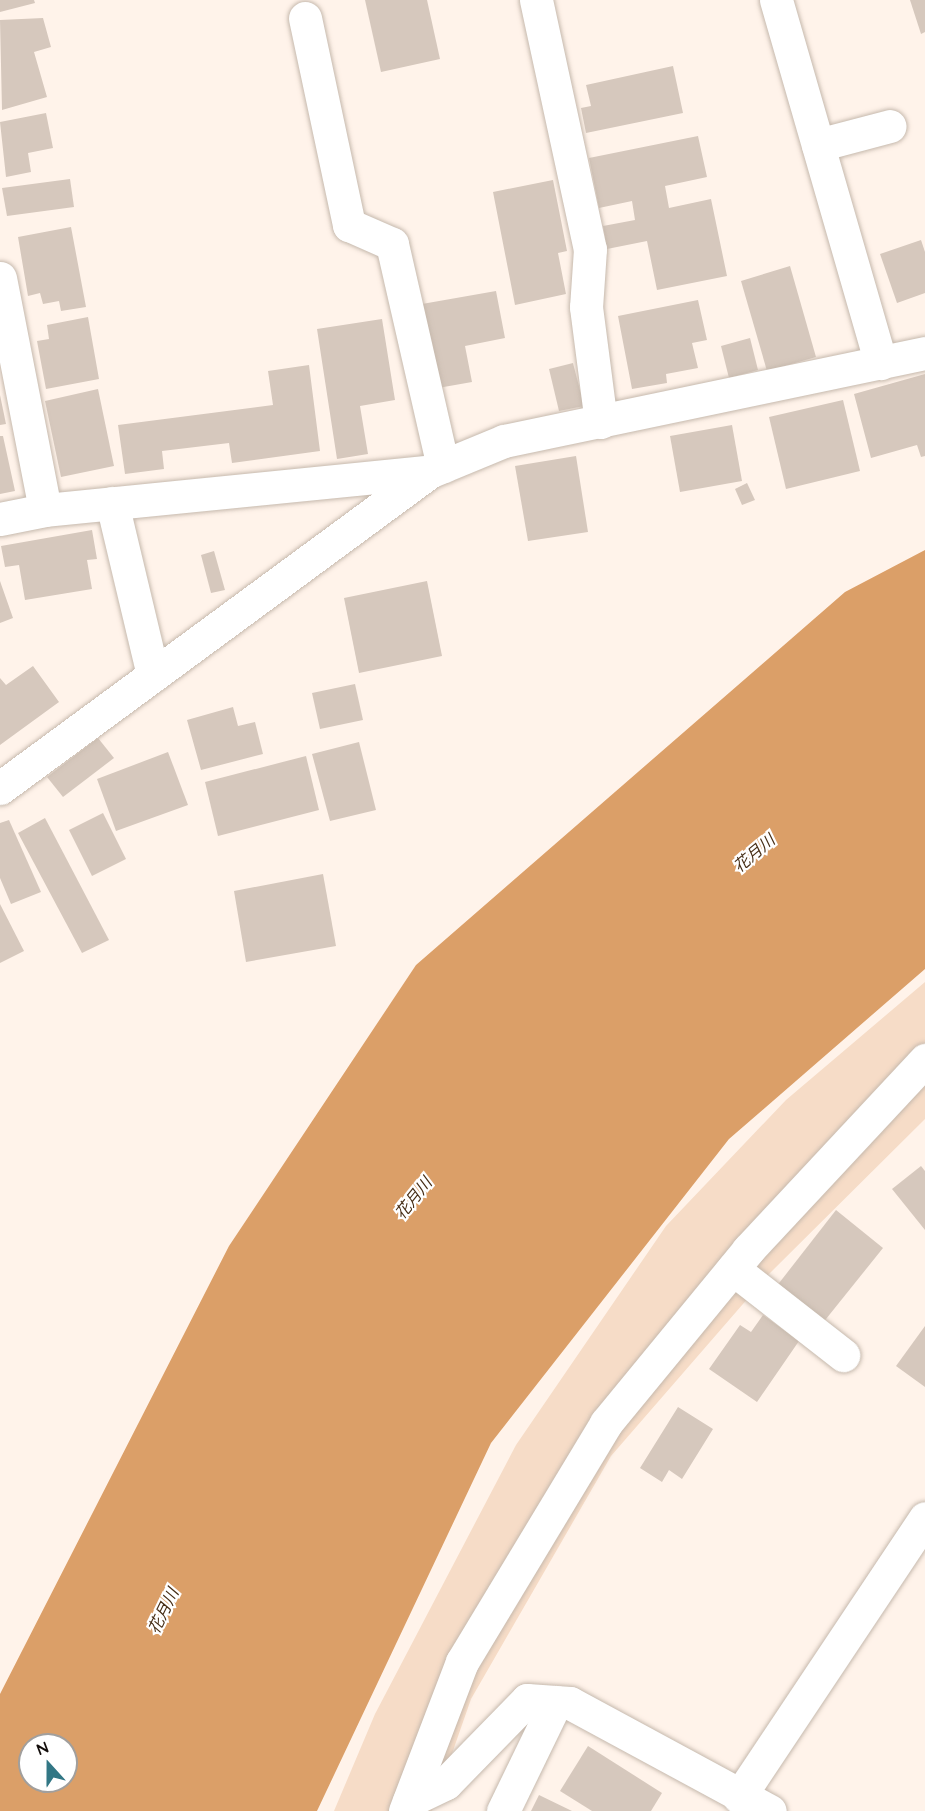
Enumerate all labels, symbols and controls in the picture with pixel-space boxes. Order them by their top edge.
water label: 花月川 [729,830,779,876]
water label: 花月川 [390,1173,436,1223]
water label: 花月川 [144,1585,182,1637]
north arrow [18,1733,78,1793]
text: N [33,1737,51,1760]

